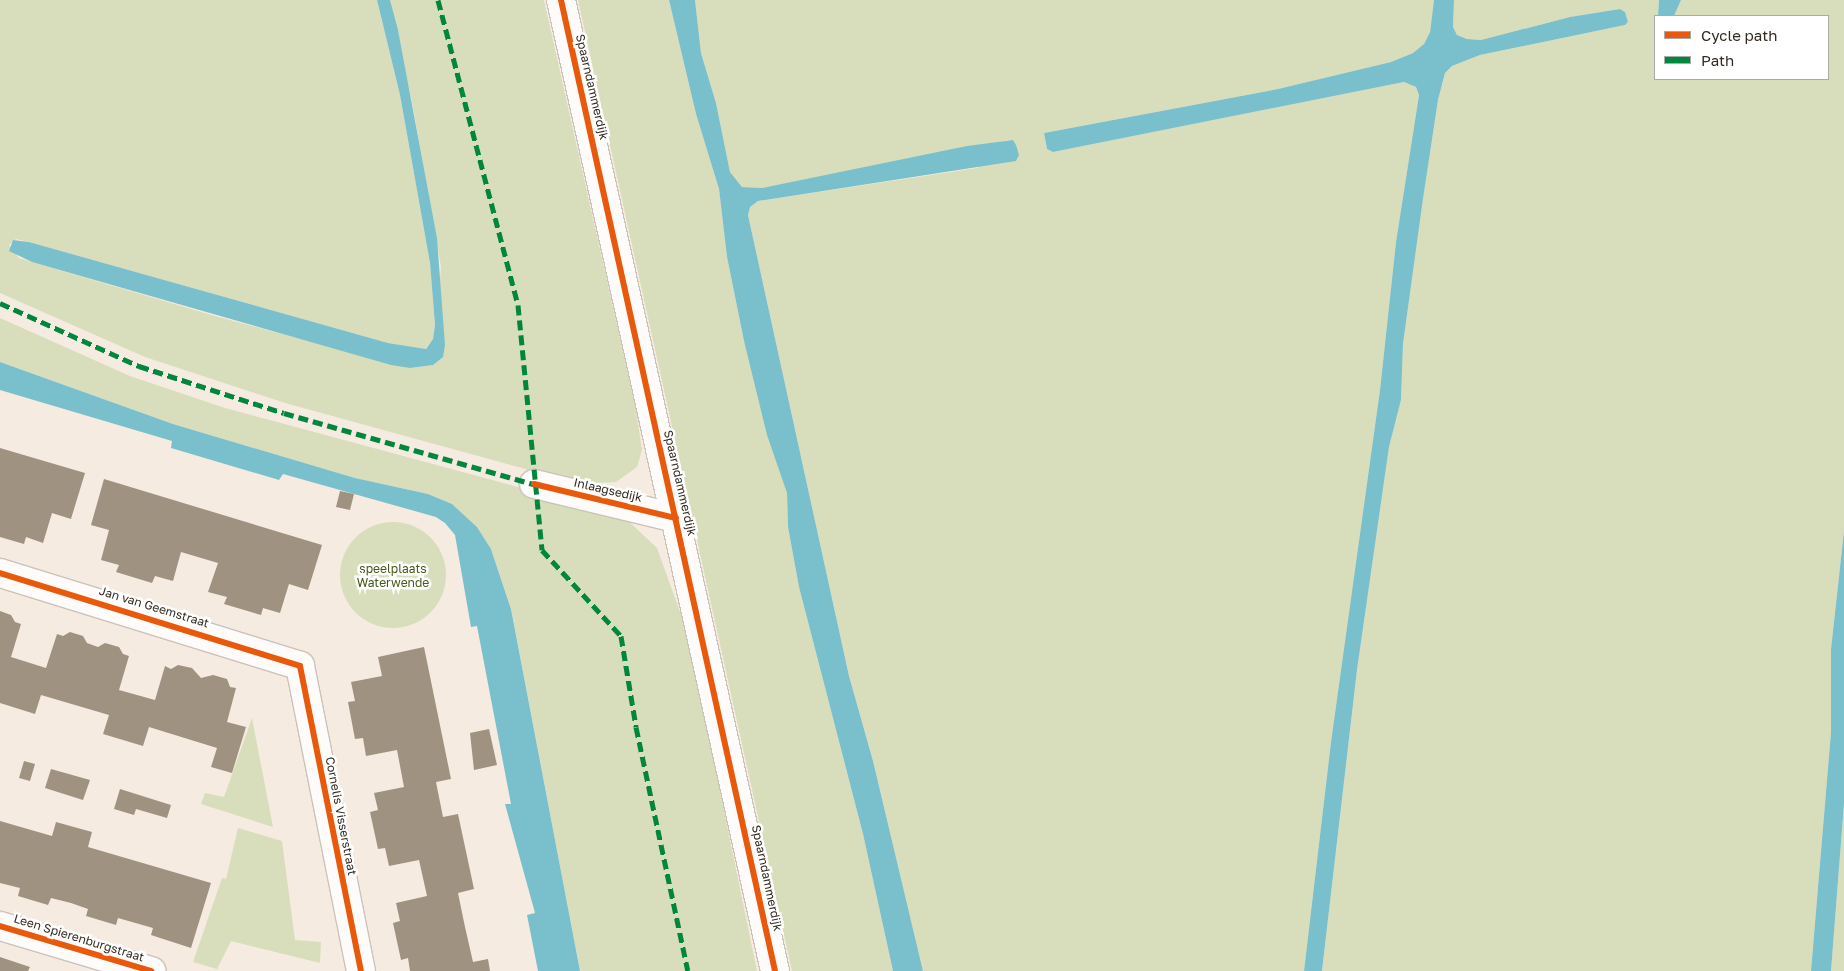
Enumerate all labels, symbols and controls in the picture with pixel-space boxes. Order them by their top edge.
legend [1654,15,1829,80]
text: Cycle path [1701,26,1777,44]
street label: Spaarndammerdijk [573,33,611,141]
text: Path [1701,51,1734,69]
street label: Spaarndammerdijk [661,429,699,537]
street label: Inlaagsedijk [572,475,644,505]
park label: speelplaats Waterwende [357,562,429,590]
street label: Jan van Geemstraat [97,583,211,631]
street label: Cornelis Visserstraat [322,756,360,876]
street label: Spaarndammerdijk [749,824,785,932]
street label: Leen Spierenburgstraat [12,911,146,965]

